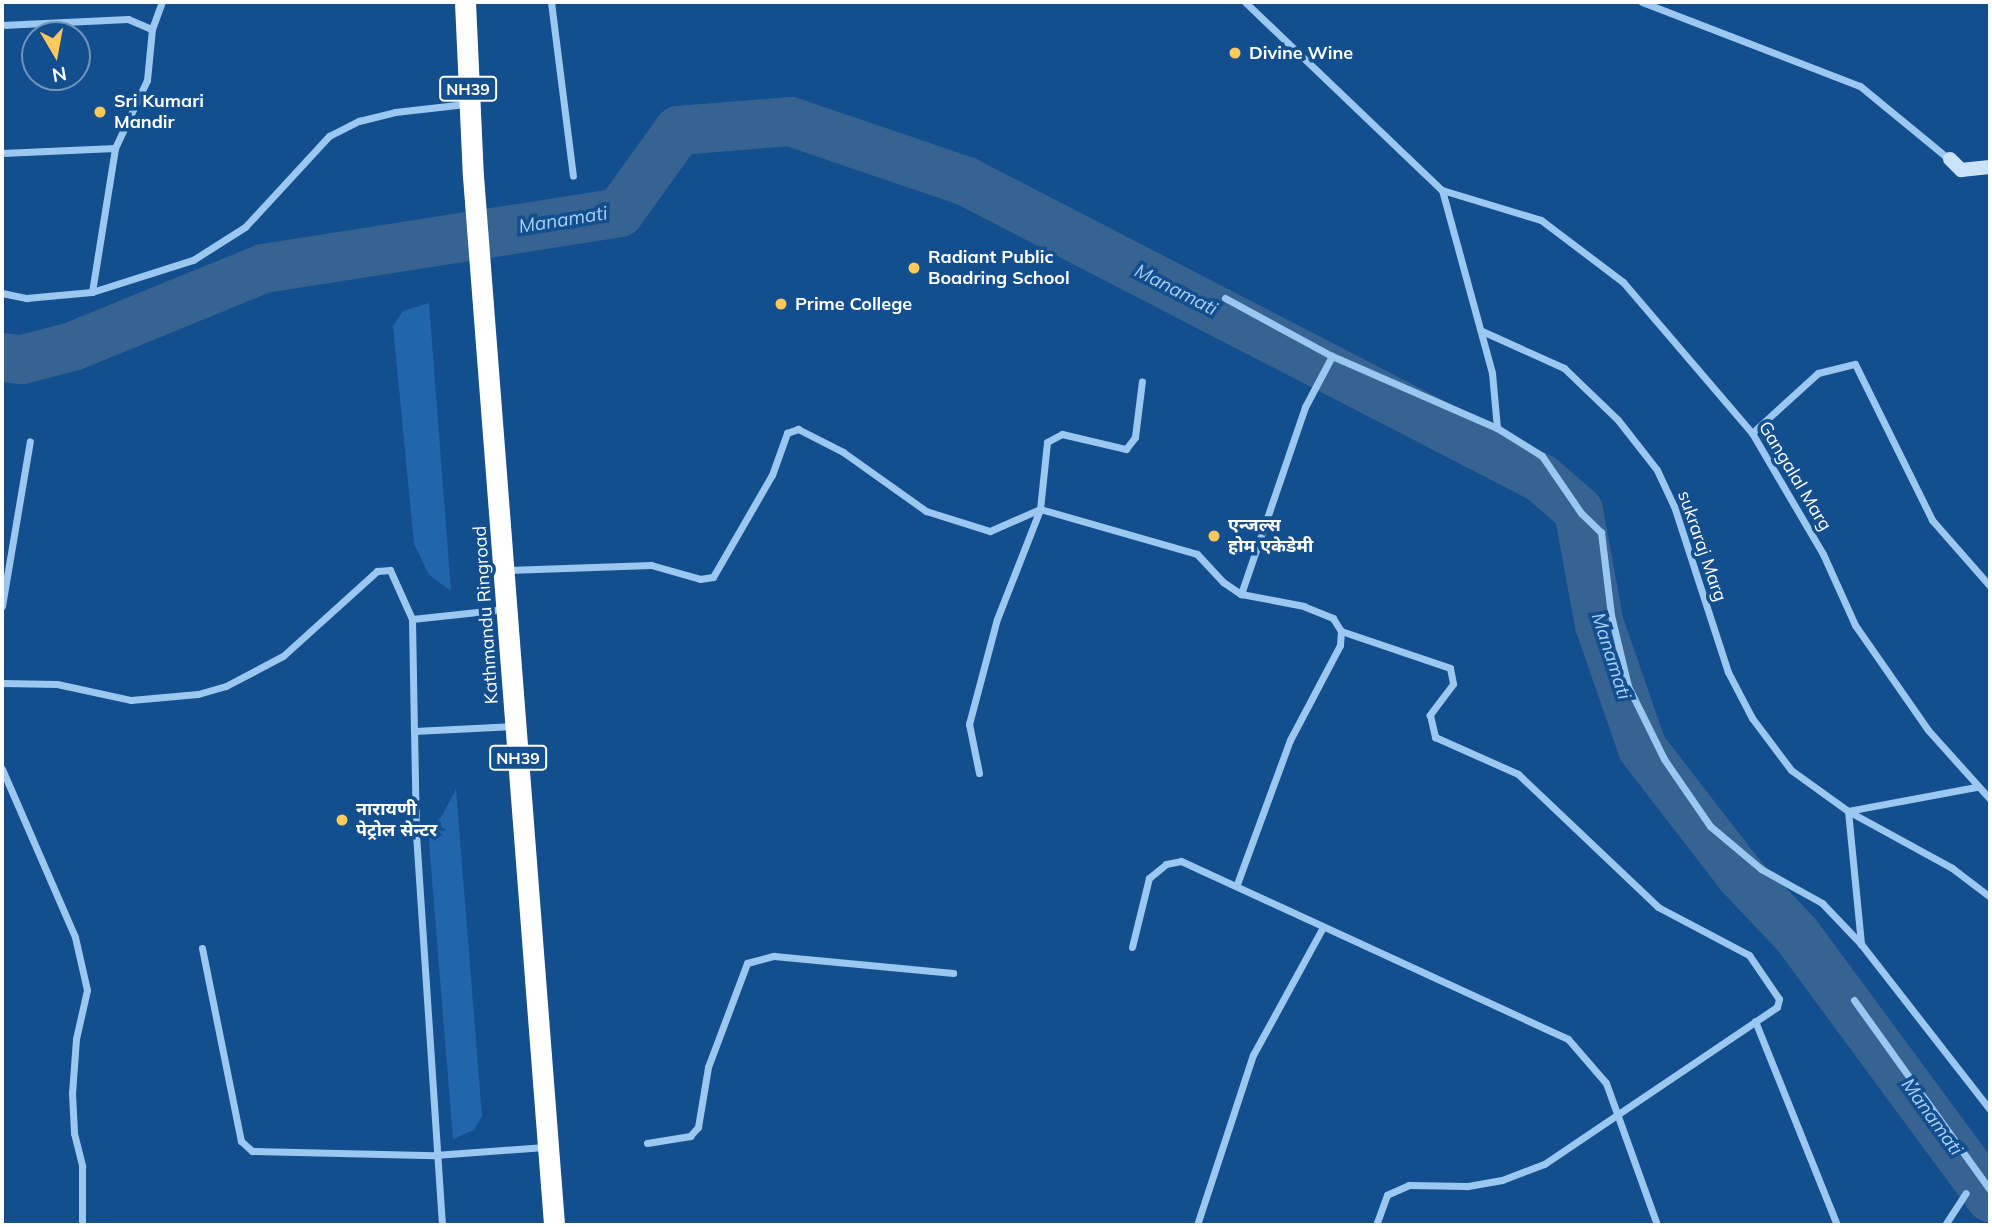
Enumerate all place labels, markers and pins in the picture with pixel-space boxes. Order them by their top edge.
place label: Divine Wine [1249,42,1353,64]
marker: Divine Wine [1227,45,1243,61]
place label: Sri Kumari Mandir [114,91,204,134]
marker: Sri Kumari Mandir [92,104,108,120]
place label: Radiant Public Boadring School [928,247,1070,290]
marker: Radiant Public Boadring School [906,260,922,276]
place label: Prime College [795,293,912,315]
marker: Prime College [773,296,789,312]
place label: एन्जल्स होम एकेडेमी [1228,515,1313,558]
marker: एन्जल्स होम एकेडेमी [1206,528,1222,544]
place label: नारायणी पेट्रोल सेन्टर [356,799,437,842]
marker: नारायणी पेट्रोल सेन्टर [334,812,350,828]

